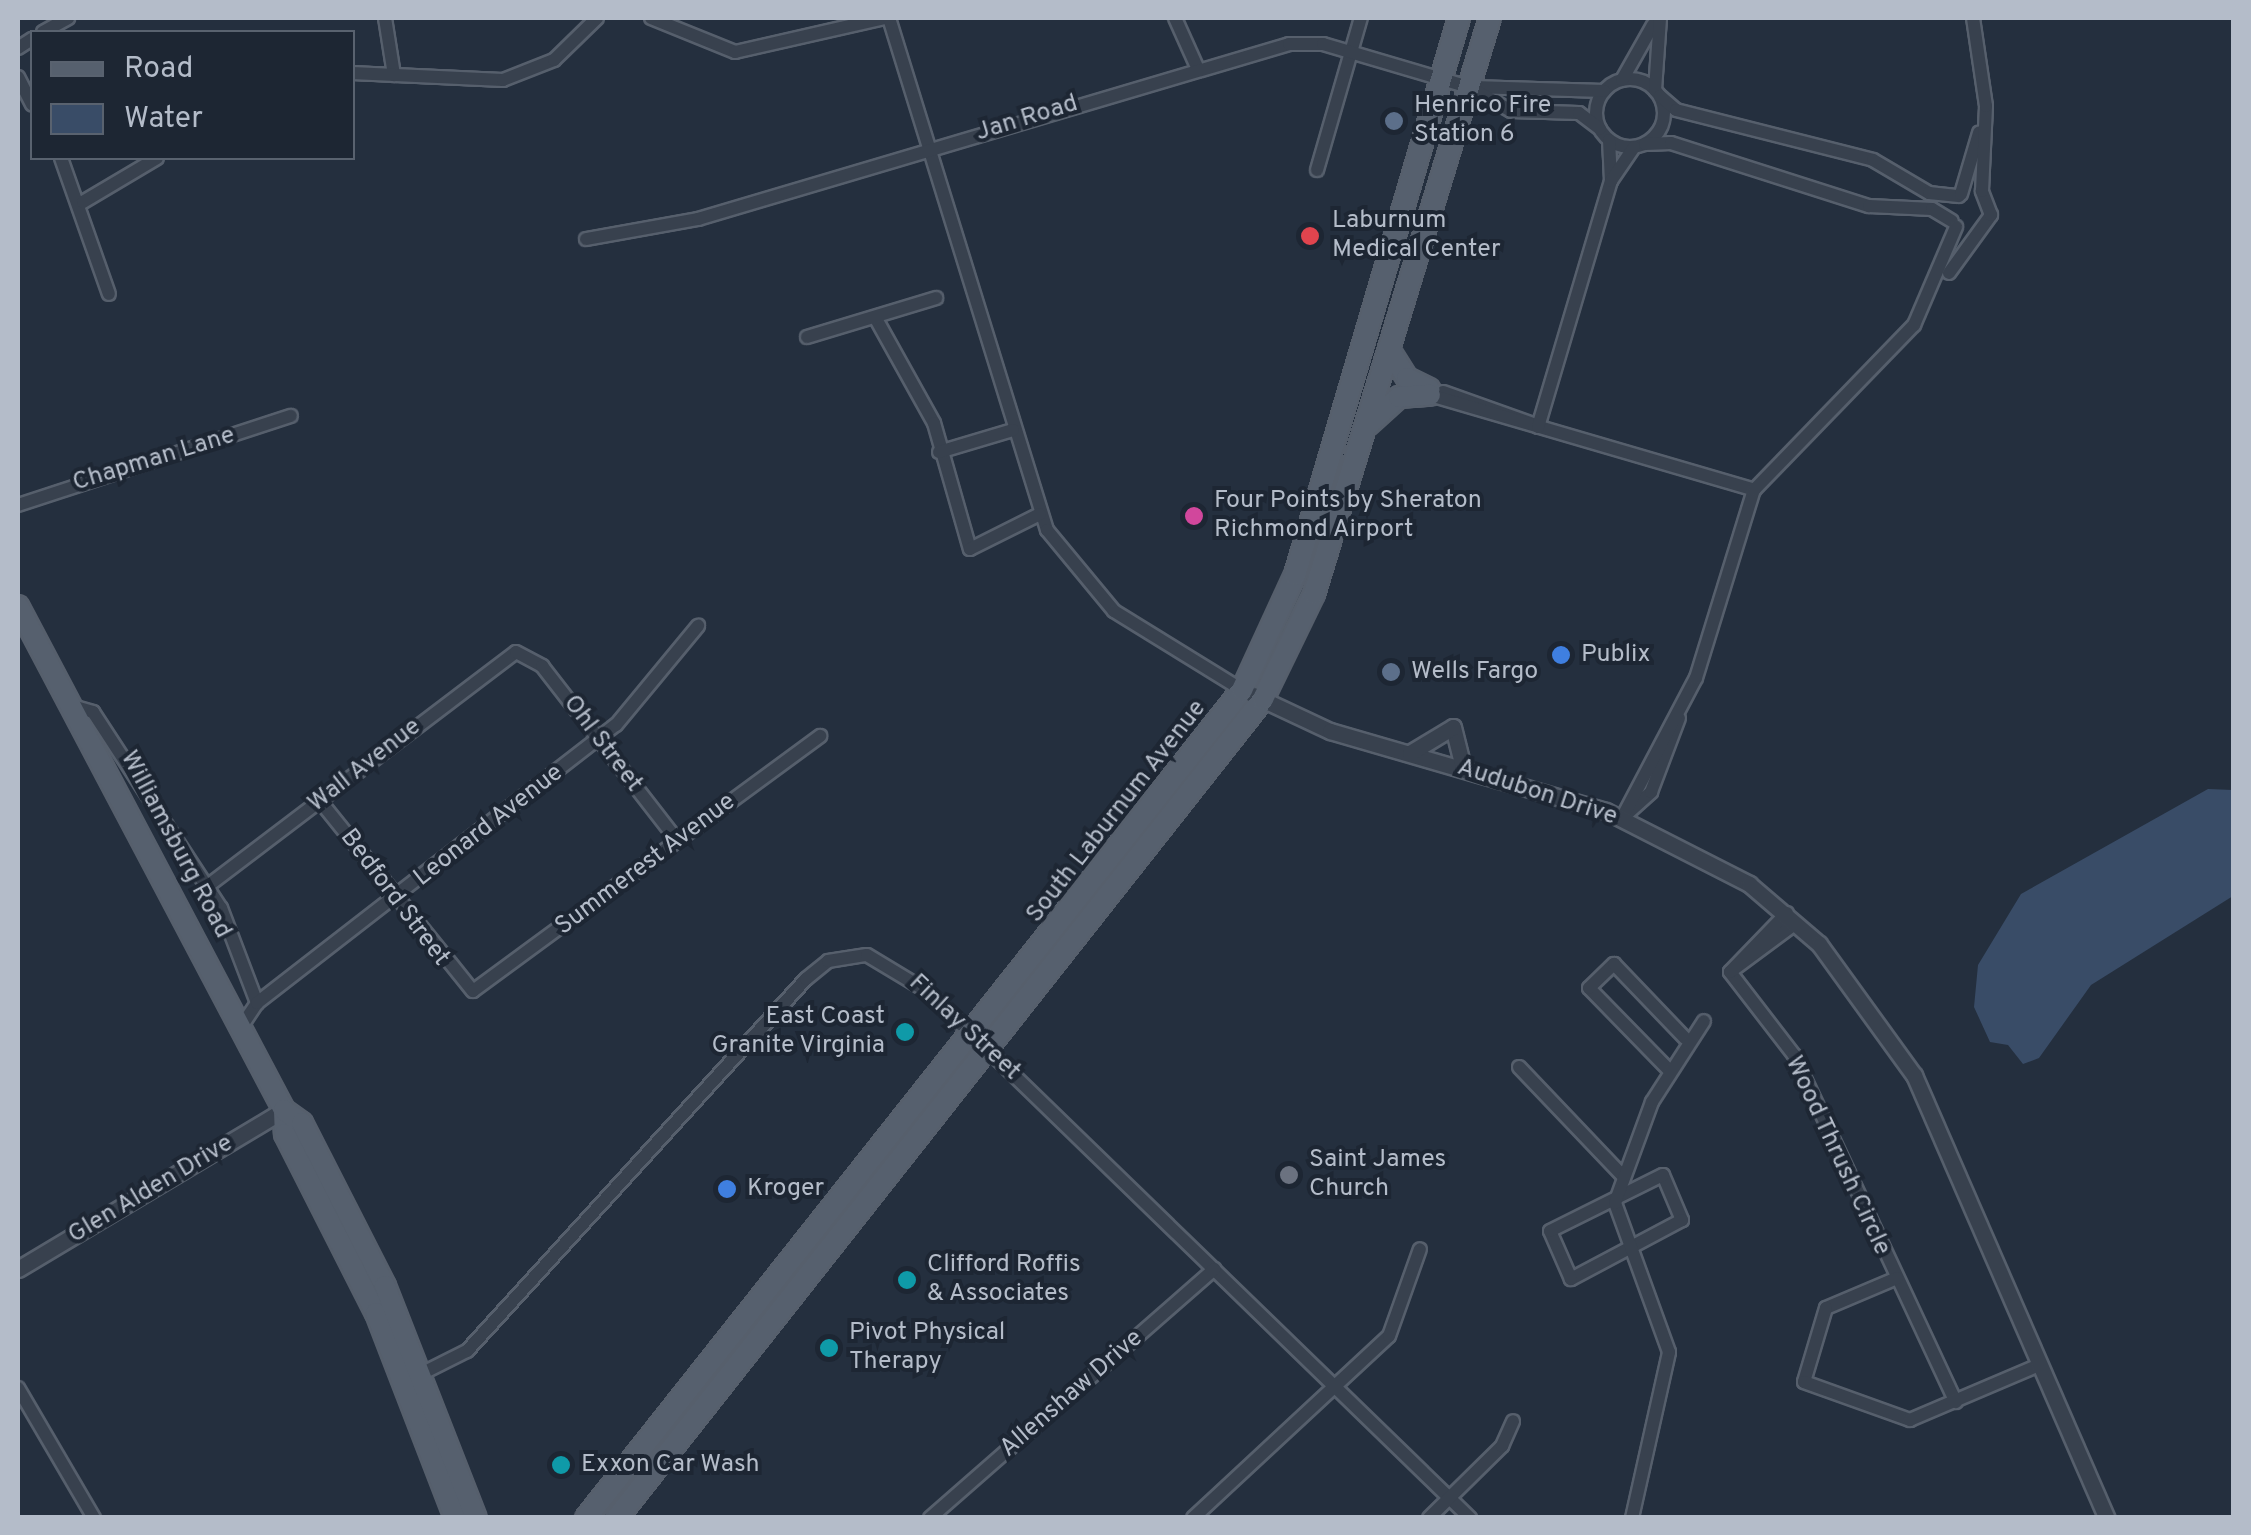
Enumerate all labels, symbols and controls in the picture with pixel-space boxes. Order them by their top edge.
legend [30,30,355,160]
text: Road [124,51,193,88]
street label: Jan Road [972,89,1082,149]
place label: Henrico Fire Station 6 [1414,92,1551,151]
text: Water [124,101,203,138]
marker: Henrico Fire Station 6 [1383,110,1405,132]
place label: Laburnum Medical Center [1332,207,1501,266]
marker: Laburnum Medical Center [1297,223,1323,249]
street label: Chapman Lane [69,421,239,499]
place label: Four Points by Sheraton Richmond Airport [1214,487,1482,546]
marker: Four Points by Sheraton Richmond Airport [1183,505,1205,527]
place label: Publix [1581,640,1650,670]
marker: Publix [1550,644,1572,666]
place label: Wells Fargo [1411,657,1538,687]
marker: Wells Fargo [1380,661,1402,683]
street label: Ohl Street [556,690,648,798]
street label: South Laburnum Avenue [1020,694,1214,930]
street label: Wall Avenue [302,712,428,820]
street label: Williamsburg Road [113,746,237,944]
street label: Audubon Drive [1453,753,1621,833]
street label: Leonard Avenue [408,758,570,894]
street label: Summerest Avenue [550,787,742,943]
street label: Bedford Street [333,824,455,972]
street label: Finlay Street [902,969,1026,1087]
place label: East Coast Granite Virginia [710,1003,885,1062]
marker: East Coast Granite Virginia [894,1021,916,1043]
street label: Wood Thrush Circle [1777,1051,1897,1261]
street label: Glen Alden Drive [63,1129,239,1251]
place label: Saint James Church [1309,1146,1446,1205]
marker: Saint James Church [1278,1164,1300,1186]
place label: Kroger [747,1174,824,1204]
marker: Kroger [716,1178,738,1200]
place label: Clifford Roffis & Associates [927,1251,1081,1310]
marker: Clifford Roffis & Associates [896,1269,918,1291]
place label: Pivot Physical Therapy [849,1319,1005,1378]
street label: Allenshaw Drive [994,1324,1150,1464]
marker: Pivot Physical Therapy [818,1337,840,1359]
place label: Exxon Car Wash [581,1450,760,1480]
marker: Exxon Car Wash [550,1454,572,1476]

